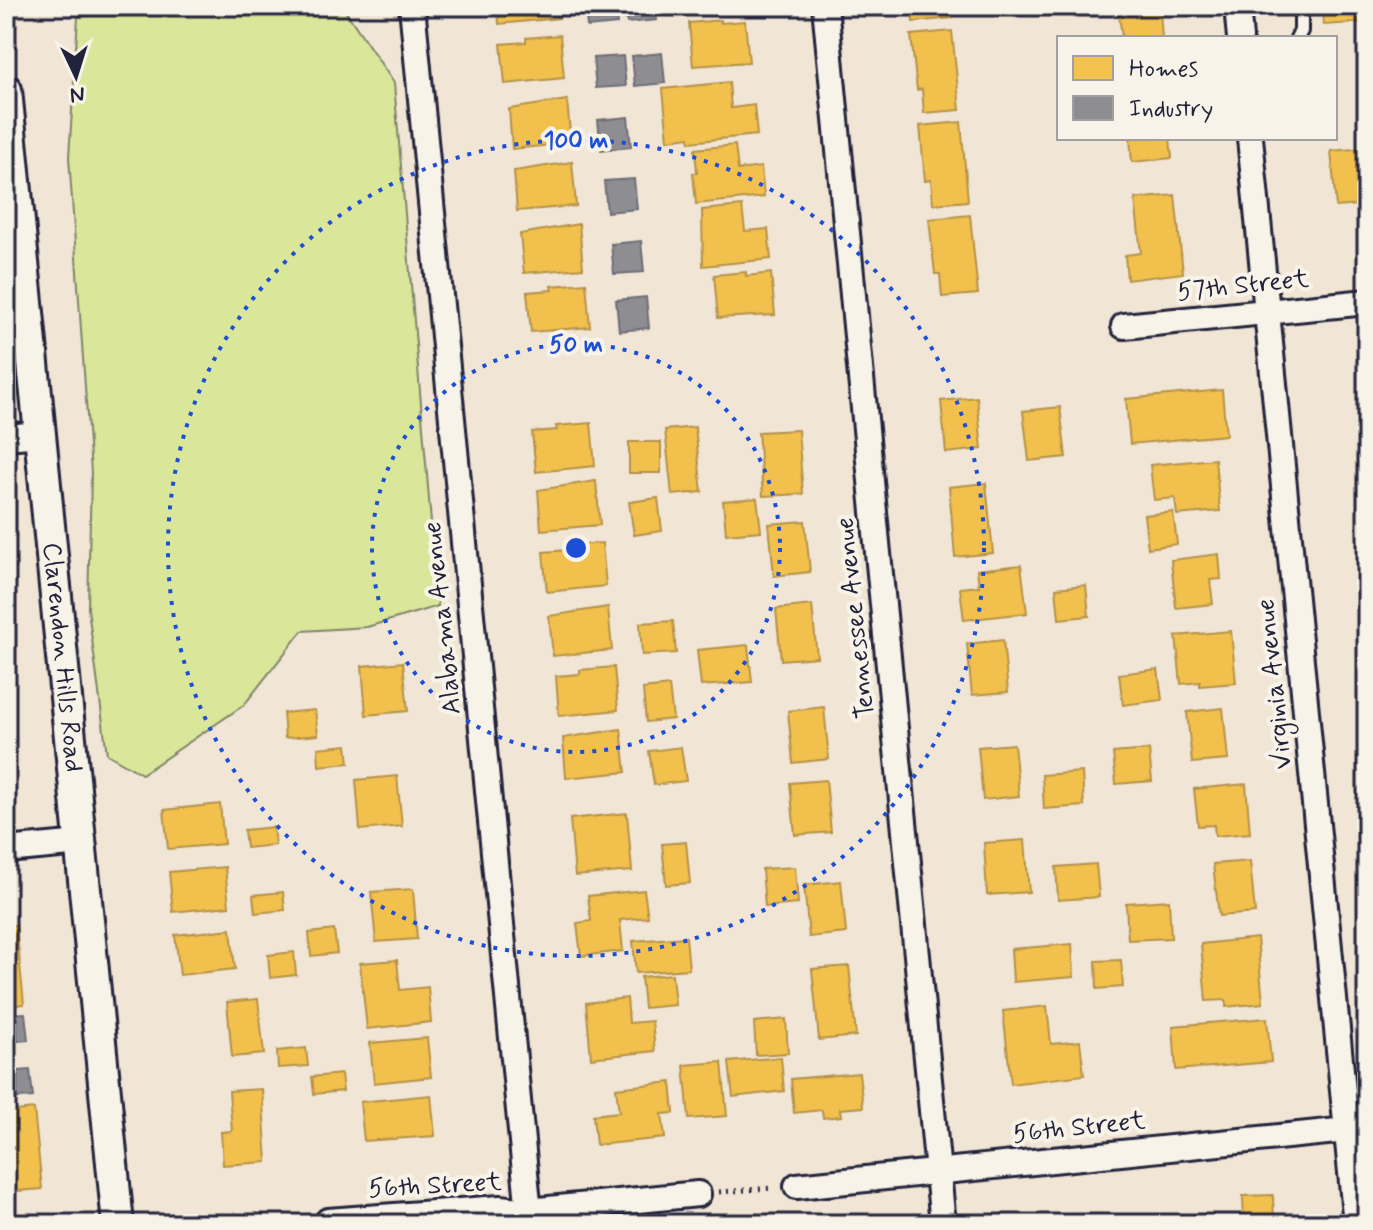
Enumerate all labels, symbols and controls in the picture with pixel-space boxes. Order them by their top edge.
north arrow [36,36,116,116]
legend [1057,36,1337,140]
text: Homes [1129,54,1198,85]
text: N [69,79,86,108]
text: Industry [1129,94,1213,125]
text: 100 m [544,126,608,157]
street label: 57th Street [1176,262,1310,310]
text: 50 m [549,330,603,361]
street label: Tennessee Avenue [829,516,883,720]
street label: Alabama Avenue [416,520,470,716]
centre of rings [562,534,590,562]
street label: Clarendon Hills Road [34,541,90,774]
street label: Virginia Avenue [1249,597,1303,771]
street label: 56th Street [1011,1104,1147,1152]
street label: 56th Street [368,1166,502,1206]

